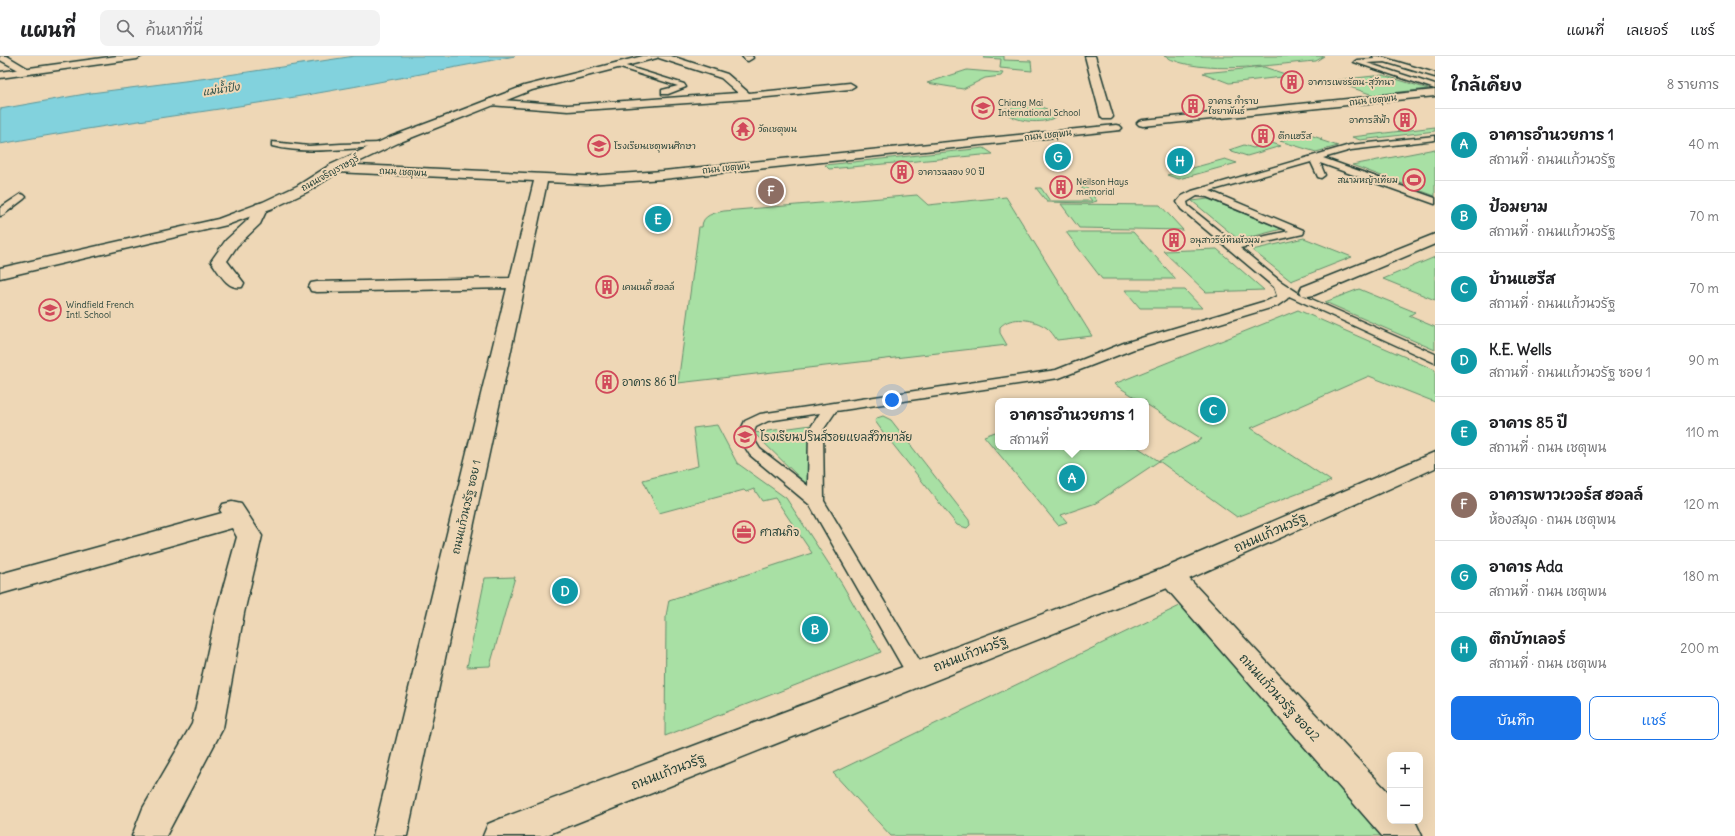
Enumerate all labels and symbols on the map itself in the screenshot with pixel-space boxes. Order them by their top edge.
building icon: อาคารเพชรัตน-สุวัทนา [1279,69,1305,95]
place label: อาคารเพชรัตน-สุวัทนา [1308,76,1394,89]
water label: แม่น้ำปิง [201,77,242,99]
street label: ถนน เชตุพน [1349,92,1397,109]
building icon: อาคาร กำราบ ไชยาพันธ์ [1180,93,1206,119]
school or university icon: Chiang Mai International School [970,95,996,121]
place label: อาคาร กำราบ ไชยาพันธ์ [1207,95,1259,116]
place label: Chiang Mai International School [998,97,1080,118]
building icon: อาคารสีฟ้า [1392,107,1418,133]
place label: อาคารสีฟ้า [1349,114,1390,125]
temple icon: วัดเชตุพน [730,116,756,142]
place label: วัดเชตุพน [758,123,797,136]
building icon: ตึกแฮรีส [1250,123,1276,149]
street label: ถนน เชตุพน [1024,127,1072,144]
place label: ตึกแฮรีส [1278,130,1313,141]
school or university icon: โรงเรียนเชตุพนศึกษา [586,133,612,159]
place label: โรงเรียนเชตุพนศึกษา [614,140,696,153]
pin: G [1045,142,1071,172]
pin: H [1167,146,1193,176]
street label: ถนนเจริญราษฎร์ [299,152,361,194]
building icon: อาคารฉลอง 90 ปี [889,159,915,185]
street label: ถนน เชตุพน [702,160,750,177]
street label: ถนน เชตุพน [379,165,427,180]
place label: อาคารฉลอง 90 ปี [918,166,985,177]
sports icon: สนามหญ้าเทียม [1401,167,1427,193]
building icon: Neilson Hays memorial [1048,174,1074,200]
place label: สนามหญ้าเทียม [1337,174,1398,185]
pin: F [758,176,784,206]
place label: Neilson Hays memorial [1076,176,1128,197]
pin: E [645,204,671,234]
building icon: อนุสาวรีย์หินหัวมุม [1161,227,1187,253]
place label: อนุสาวรีย์หินหัวมุม [1190,234,1260,247]
building icon: เคนเนดี้ ฮอลล์ [594,274,620,300]
place label: เคนเนดี้ ฮอลล์ [622,279,675,292]
school or university icon: Windfield French Intl. School [37,297,63,323]
place label: Windfield French Intl. School [66,299,134,320]
building icon: อาคาร 86 ปี [594,369,620,395]
place label: อาคาร 86 ปี [622,374,677,389]
your location [882,390,902,410]
pin: C [1200,395,1226,425]
school or university icon: โรงเรียนปรินส์รอยแยลส์วิทยาลัย [732,424,758,450]
place label: โรงเรียนปรินส์รอยแยลส์วิทยาลัย [760,429,912,444]
street label: ถนนแก้วนวรัฐ ซอย 1 [448,459,485,556]
pin: A [1059,463,1085,493]
street label: ถนนแก้วนวรัฐ [1231,509,1310,556]
office icon: ศาสนกิจ [731,519,757,545]
place label: ศาสนกิจ [760,525,799,539]
pin: D [552,576,578,606]
pin: B [802,614,828,644]
street label: ถนนแก้วนวรัฐ [931,631,1010,675]
street label: ถนนแก้วนวรัฐ ซอย2 [1236,650,1324,745]
street label: ถนนแก้วนวรัฐ [629,749,708,793]

